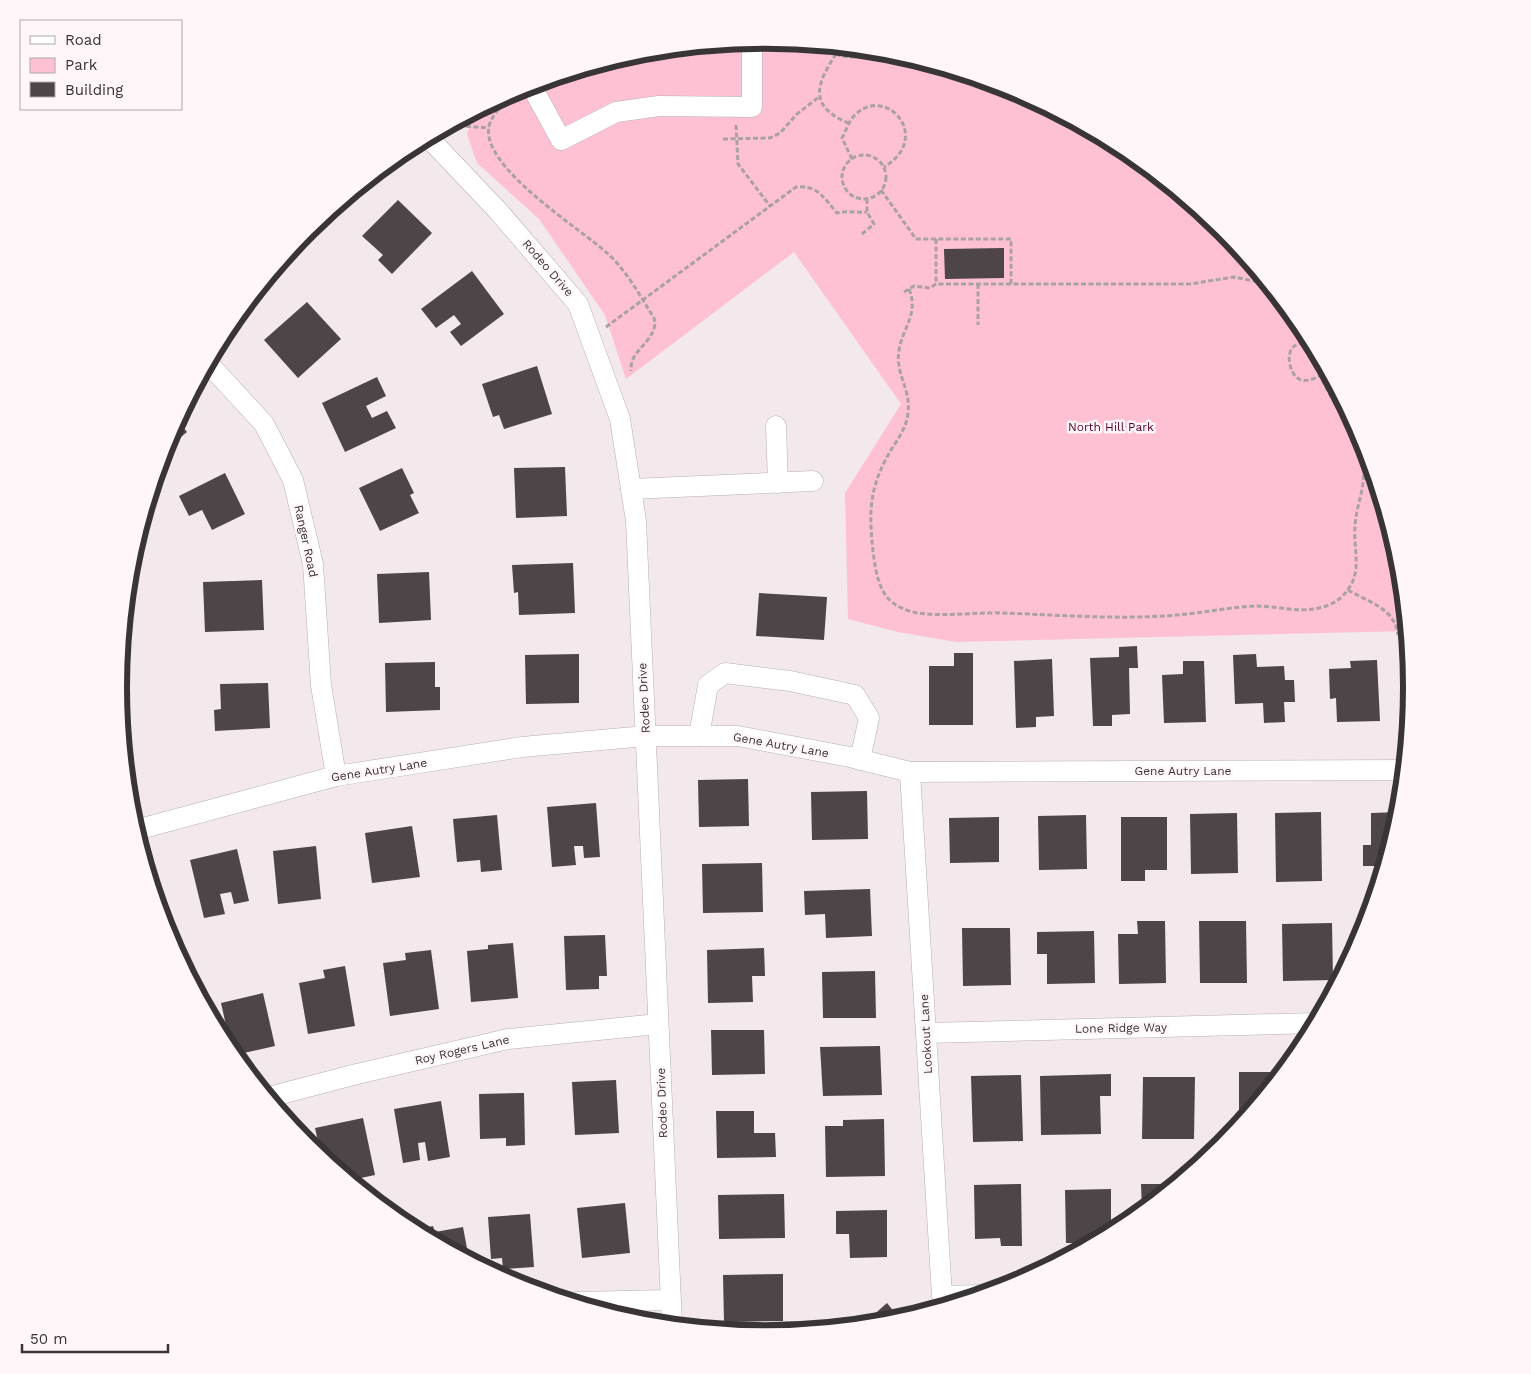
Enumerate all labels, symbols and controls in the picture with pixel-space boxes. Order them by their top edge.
legend [20,20,182,110]
text: Road [65,31,102,49]
text: Park [65,56,98,74]
text: Building [65,81,123,99]
street label: Rodeo Drive [520,237,576,299]
park label: North Hill Park [1068,420,1154,434]
street label: Ranger Road [292,504,320,578]
street label: Rodeo Drive [635,662,653,734]
street label: Gene Autry Lane [732,730,830,760]
street label: Gene Autry Lane [330,755,428,785]
street label: Gene Autry Lane [1134,764,1232,778]
street label: Lookout Lane [917,994,935,1074]
street label: Lone Ridge Way [1075,1020,1168,1036]
street label: Roy Rogers Lane [413,1032,511,1068]
street label: Rodeo Drive [654,1067,670,1139]
scale bar [22,1322,169,1354]
text: 50 m [30,1330,67,1348]

